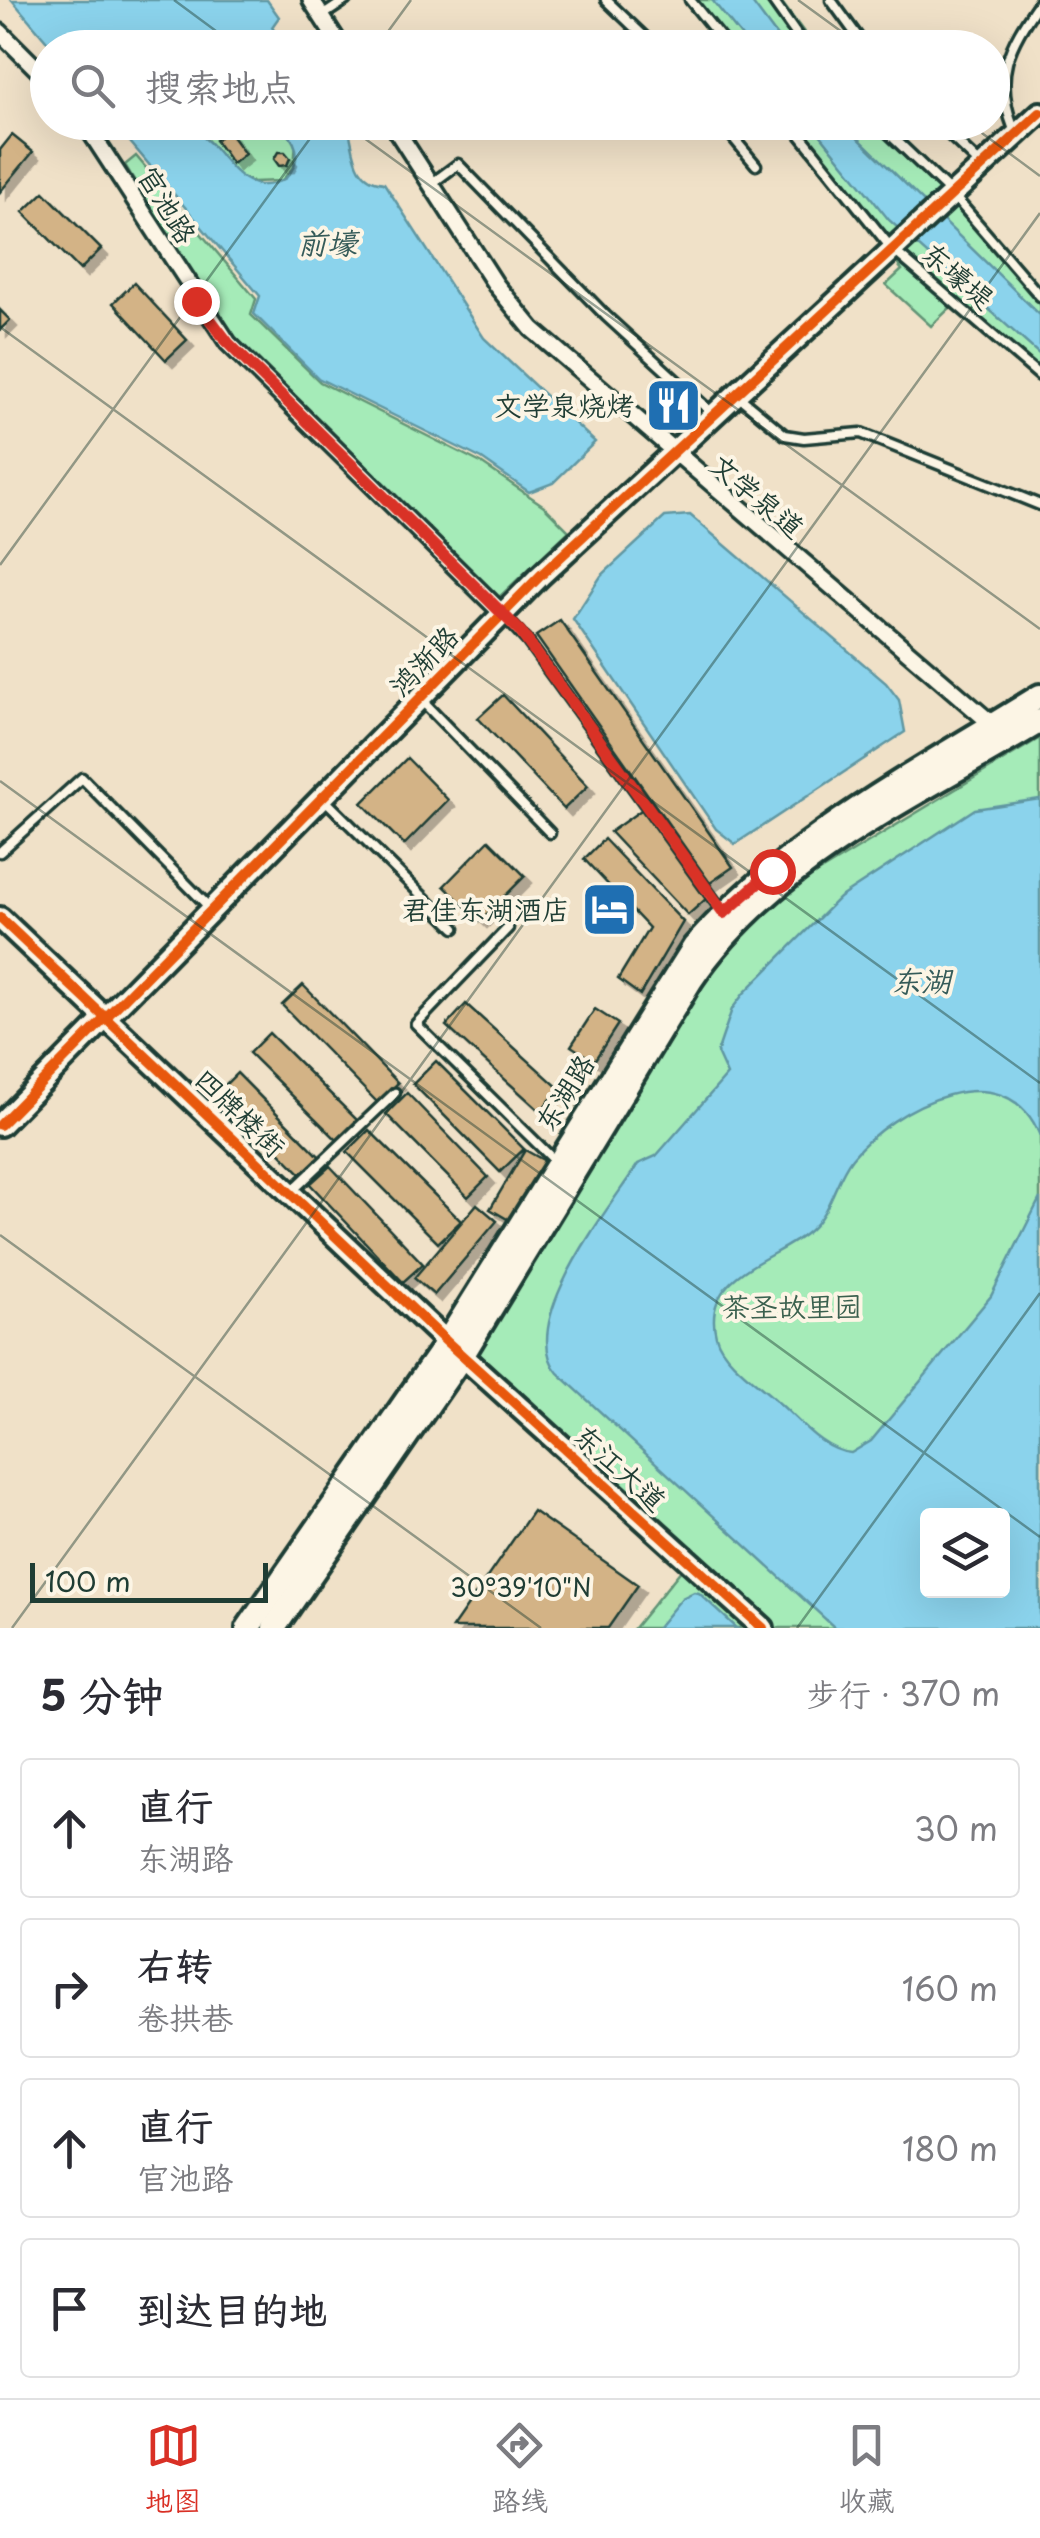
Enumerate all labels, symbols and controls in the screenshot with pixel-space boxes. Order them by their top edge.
search box [30,30,1010,140]
text: 搜索地点 [145,57,297,114]
icon: search [65,58,120,113]
street label: 官池路 [128,157,208,251]
water label: 前壕 [297,219,361,264]
street label: 东壕堤 [913,231,1005,319]
route end [174,279,220,325]
restaurant icon: 文学泉烧烤 [643,376,703,436]
place label: 文学泉烧烤 [494,383,634,426]
street label: 文学泉道 [701,442,815,547]
street label: 鸿渐路 [378,615,468,705]
route start [750,849,796,895]
hotel icon: 君佳东湖酒店 [579,880,639,940]
place label: 君佳东湖酒店 [402,887,570,930]
water label: 东湖 [891,957,954,1002]
street label: 东湖路 [523,1045,604,1139]
street label: 四牌楼街 [186,1058,296,1166]
park label: 茶圣故里园 [722,1284,862,1327]
street label: 东江大道 [565,1413,677,1520]
map controls [920,1508,1010,1598]
button: layers [920,1508,1010,1598]
scale bar [30,1558,268,1602]
text: 100 m [45,1559,131,1602]
text: 30°39'10"N [450,1568,592,1606]
text: 5 分钟 [40,1662,164,1725]
text: 步行 · 370 m [807,1669,1000,1717]
text: 直行 [137,1776,213,1833]
icon: ahead [42,1801,97,1856]
text: 30 m [914,1804,998,1852]
text: 东湖路 [137,1833,233,1881]
text: 右转 [137,1936,213,1993]
icon: right [42,1961,97,2016]
text: 160 m [902,1964,998,2012]
text: 卷拱巷 [137,1993,233,2041]
text: 直行 [137,2096,213,2153]
icon: ahead [42,2121,97,2176]
text: 180 m [902,2124,998,2172]
text: 官池路 [137,2153,233,2201]
text: 到达目的地 [137,2280,327,2337]
icon: arrive [42,2281,97,2336]
tab: 地图 [145,2418,201,2521]
tab: 路线 [492,2418,548,2521]
tab: 收藏 [839,2418,895,2521]

